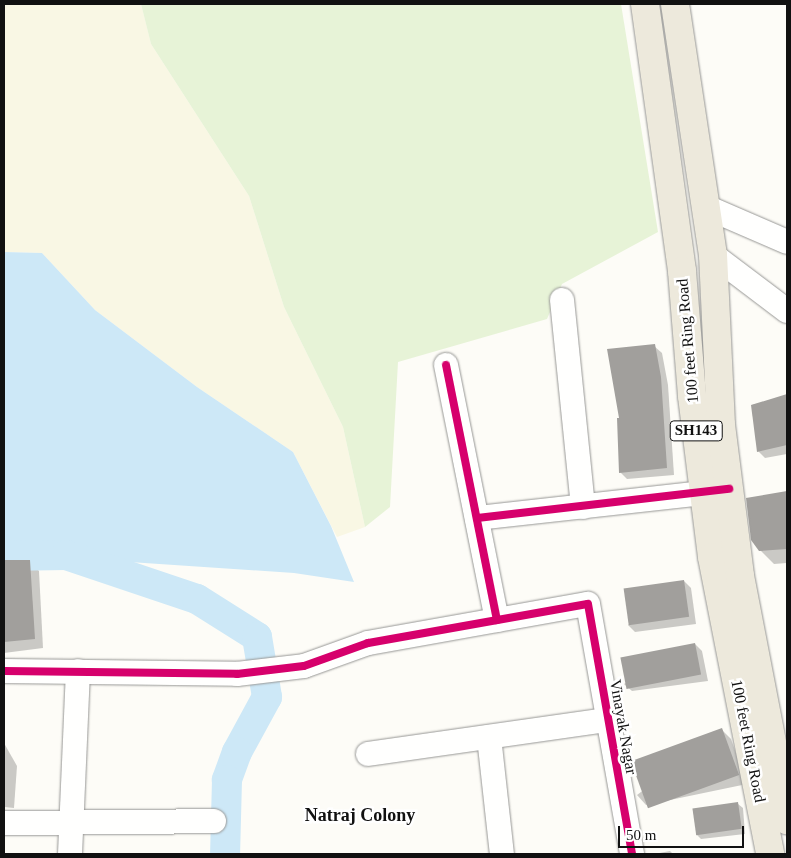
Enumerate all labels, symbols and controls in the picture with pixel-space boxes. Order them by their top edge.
street label: 100 feet Ring Road [673,278,703,404]
road number: SH143 [668,418,724,444]
street label: Vinayak Nagar [605,678,641,776]
street label: 100 feet Ring Road [727,678,769,804]
district label: Natraj Colony [305,804,415,826]
scale bar [621,816,747,848]
text: 50 m [626,827,656,843]

